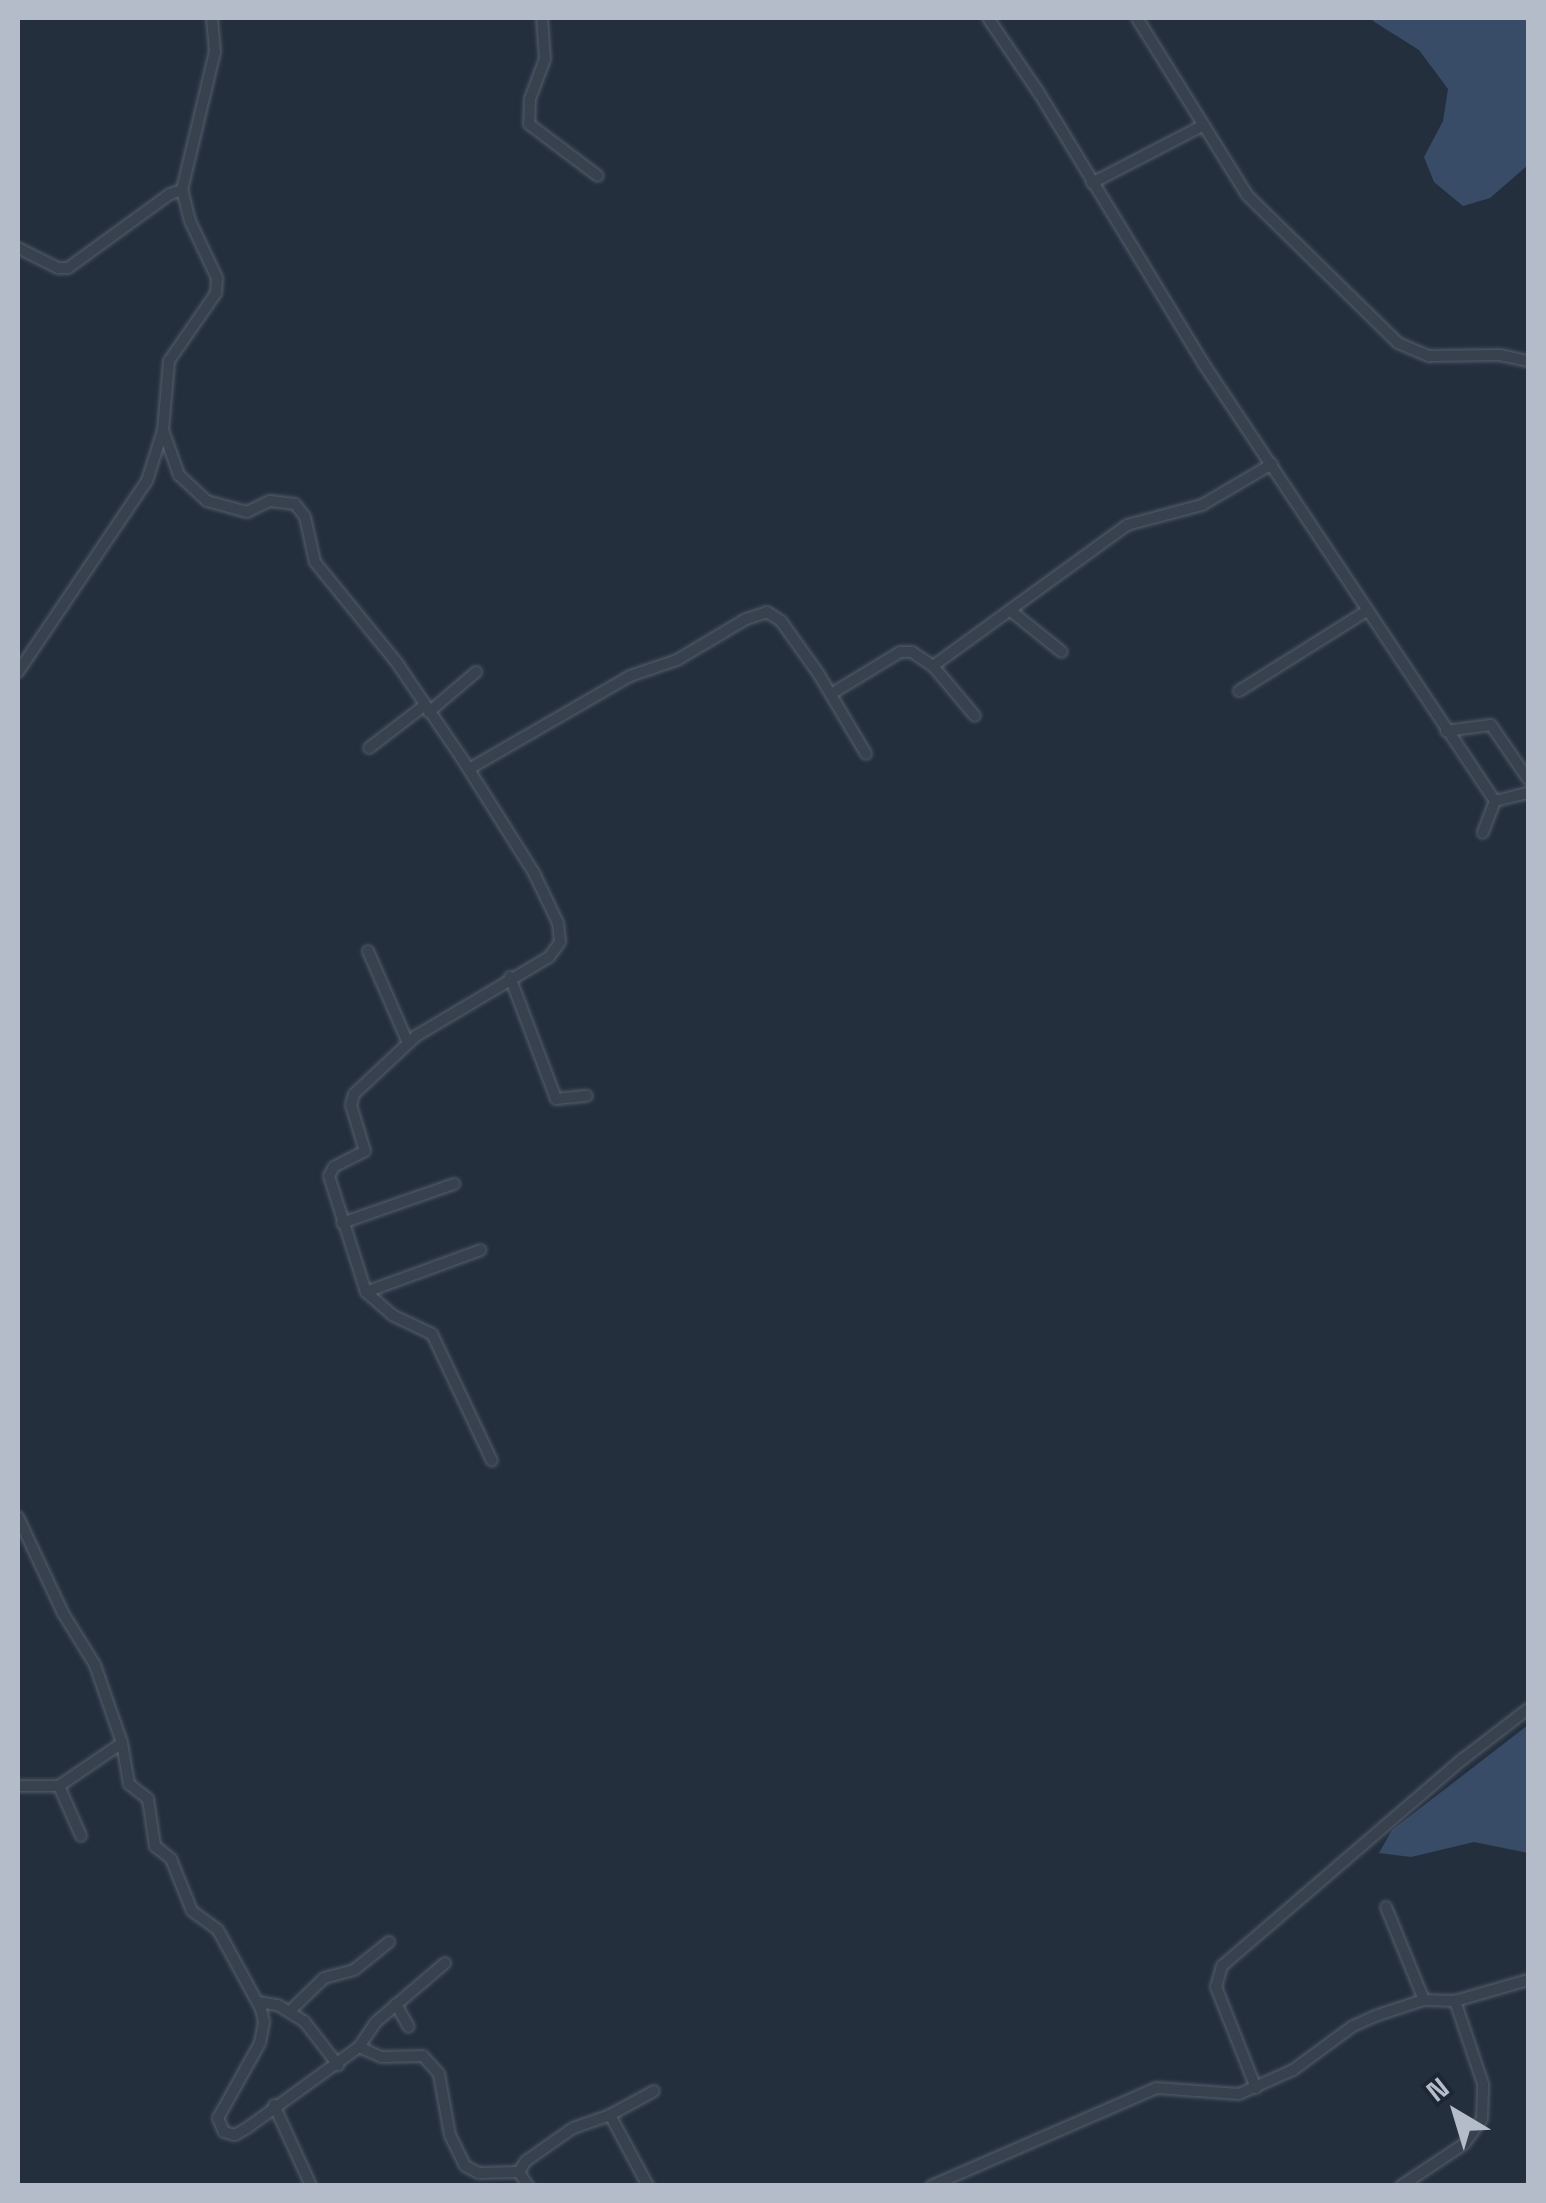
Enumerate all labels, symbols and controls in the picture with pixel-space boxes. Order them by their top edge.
north arrow [1406,2063,1506,2163]
text: N [1419,2069,1456,2109]

